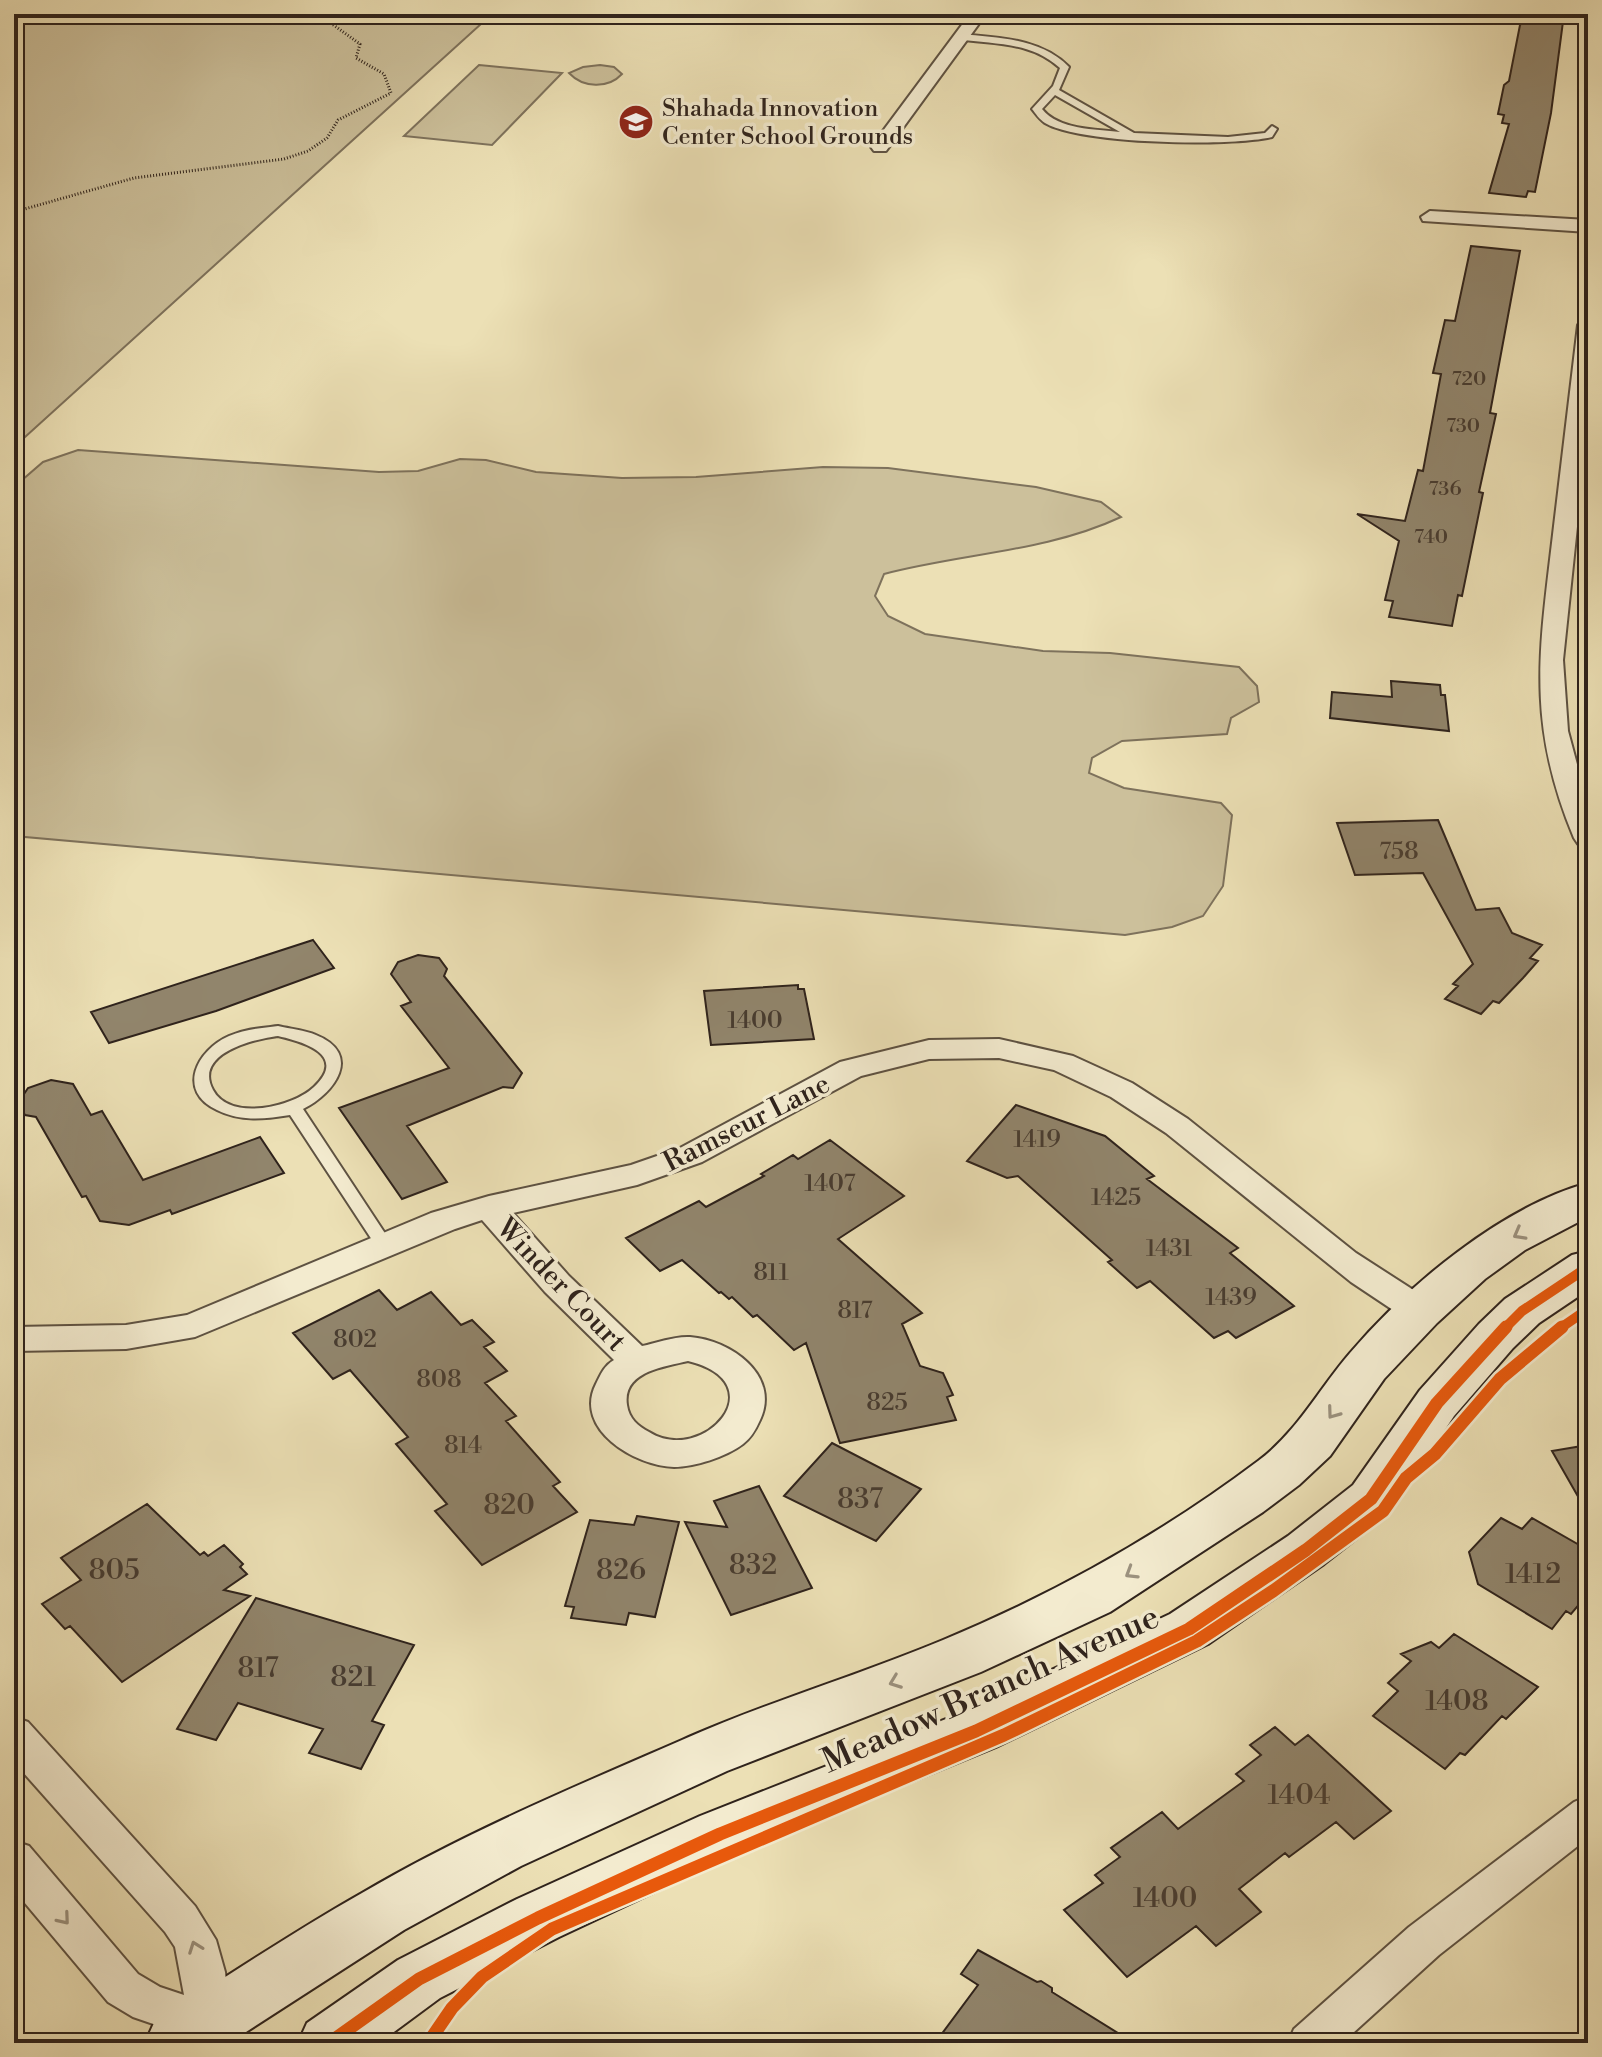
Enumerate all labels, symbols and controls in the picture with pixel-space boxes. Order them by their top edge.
place label: Shahada Innovation Center School Grounds [662,94,913,152]
school or university icon: Shahada Innovation Center School Grounds [617,103,655,141]
house number: 720 [1452,367,1486,392]
house number: 730 [1446,414,1480,439]
house number: 736 [1428,477,1462,502]
house number: 740 [1414,525,1448,550]
house number: 758 [1379,837,1419,867]
house number: 1400 [727,1006,783,1036]
street label: Ramseur Lane [657,1066,836,1180]
house number: 1419 [1013,1125,1061,1155]
house number: 1407 [804,1169,856,1199]
house number: 1425 [1091,1183,1141,1213]
street label: Winder Court [488,1210,633,1359]
one-way arrow [1513,1225,1527,1240]
house number: 1431 [1146,1234,1193,1264]
house number: 811 [753,1258,789,1288]
house number: 1439 [1205,1283,1257,1313]
house number: 817 [837,1296,873,1326]
house number: 802 [333,1325,377,1355]
house number: 808 [416,1365,462,1395]
house number: 825 [866,1388,908,1418]
one-way arrow [1328,1405,1343,1419]
house number: 814 [444,1431,482,1461]
house number: 837 [837,1482,883,1517]
house number: 820 [483,1488,535,1523]
house number: 832 [729,1548,777,1583]
house number: 805 [88,1553,140,1588]
house number: 826 [596,1553,646,1588]
house number: 1412 [1505,1557,1561,1592]
one-way arrow [1125,1563,1140,1579]
street label: Meadow Branch Avenue [816,1596,1166,1783]
house number: 817 [237,1651,279,1686]
house number: 821 [330,1660,376,1695]
one-way arrow [889,1672,903,1689]
house number: 1408 [1425,1684,1489,1719]
house number: 1404 [1268,1778,1330,1813]
house number: 1400 [1133,1881,1197,1916]
one-way arrow [54,1909,69,1924]
one-way arrow [188,1941,205,1955]

